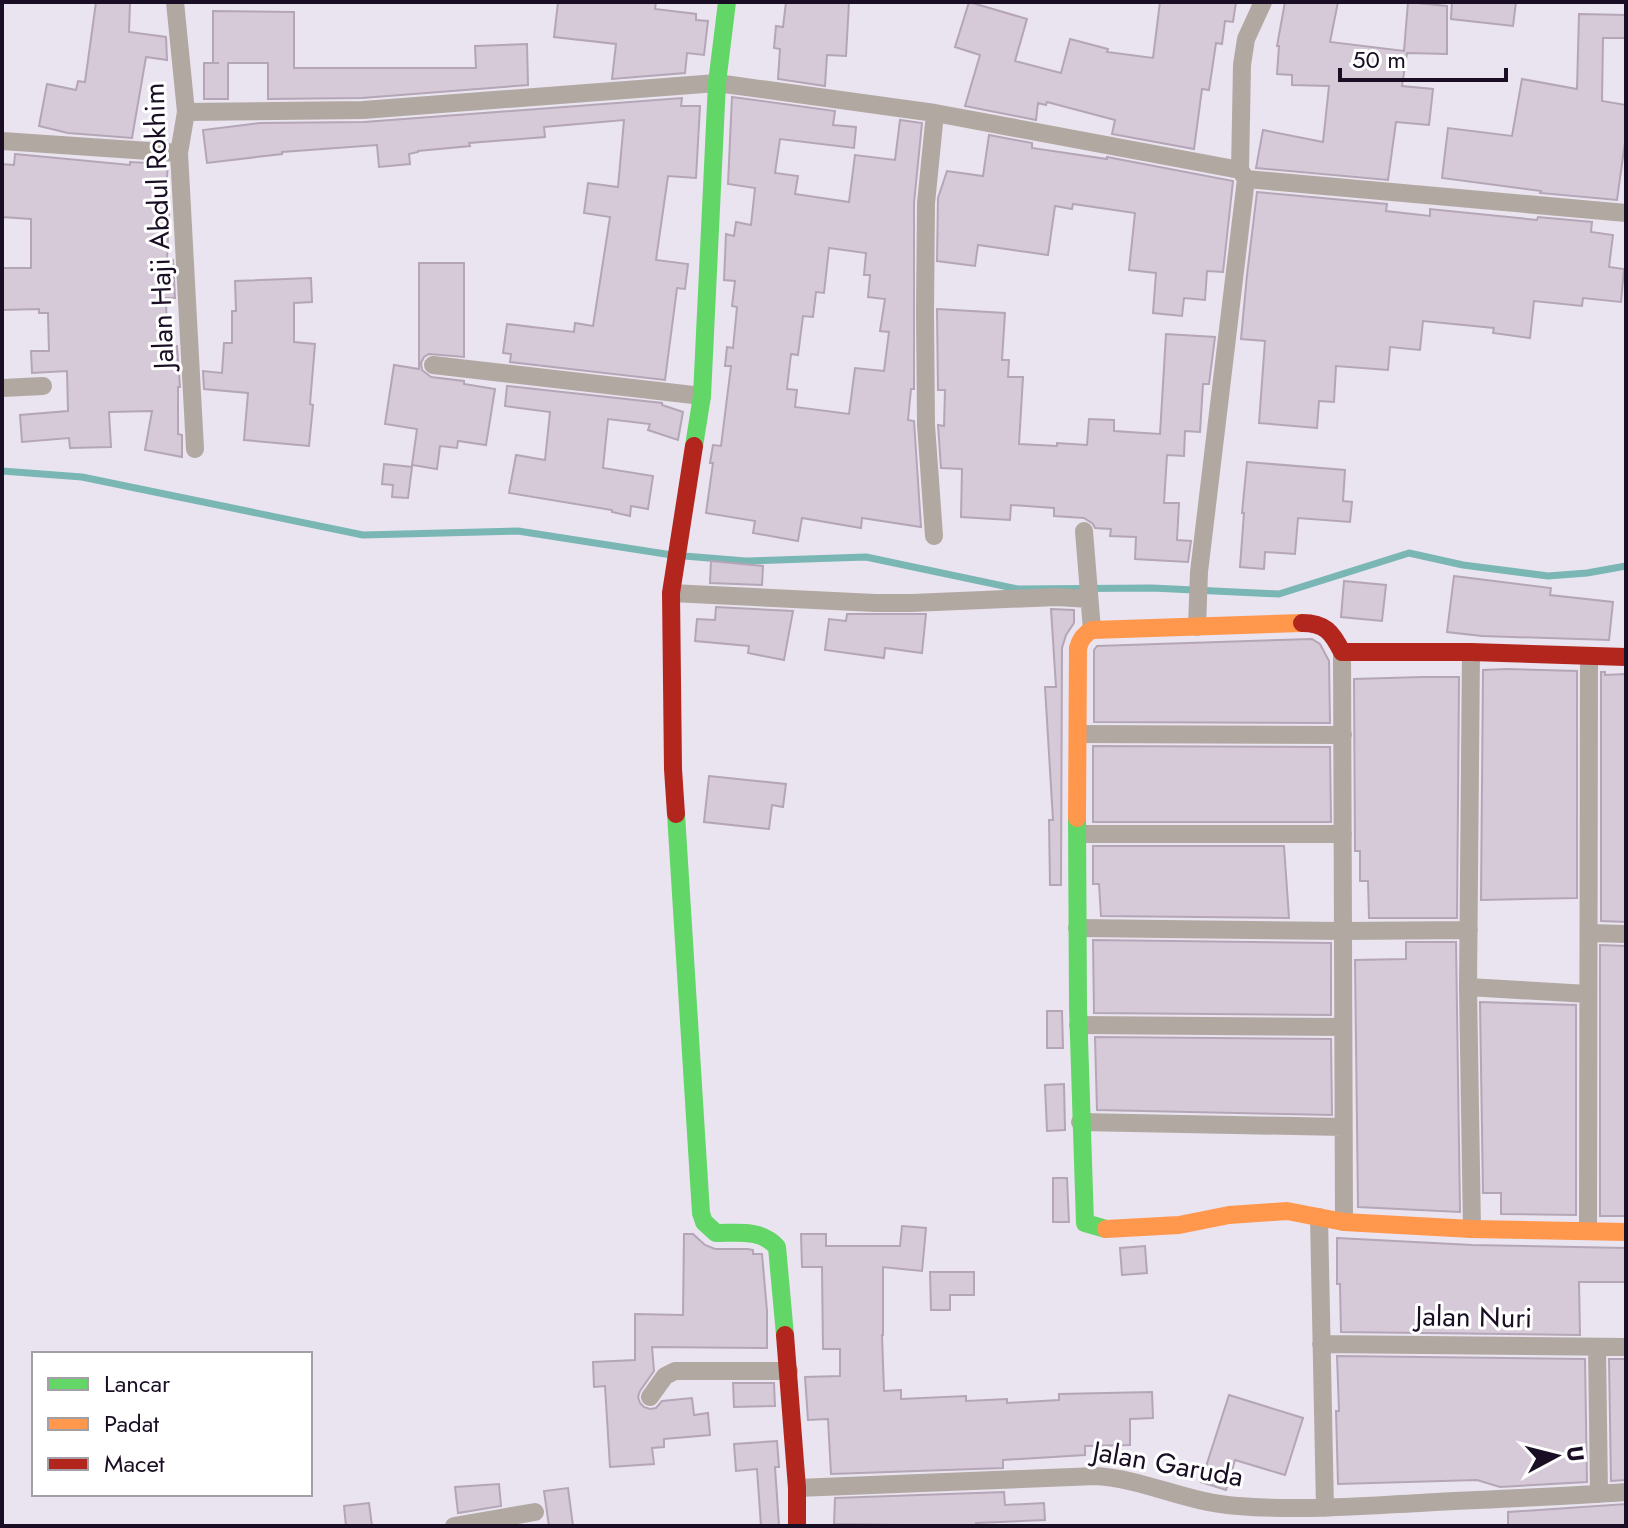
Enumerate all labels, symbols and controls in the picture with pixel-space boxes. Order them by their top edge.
scale bar [1340,32,1506,82]
text: 50 m [1352,42,1406,77]
street label: Jalan Haji Abdul Rokhim [134,82,185,374]
street label: Jalan Nuri [1411,1295,1533,1339]
legend [32,1352,312,1496]
text: Lancar [104,1366,171,1401]
text: Padat [104,1406,159,1441]
north arrow [1516,1416,1596,1496]
street label: Jalan Garuda [1086,1430,1246,1497]
text: U [1559,1444,1593,1463]
text: Macet [104,1446,165,1481]

